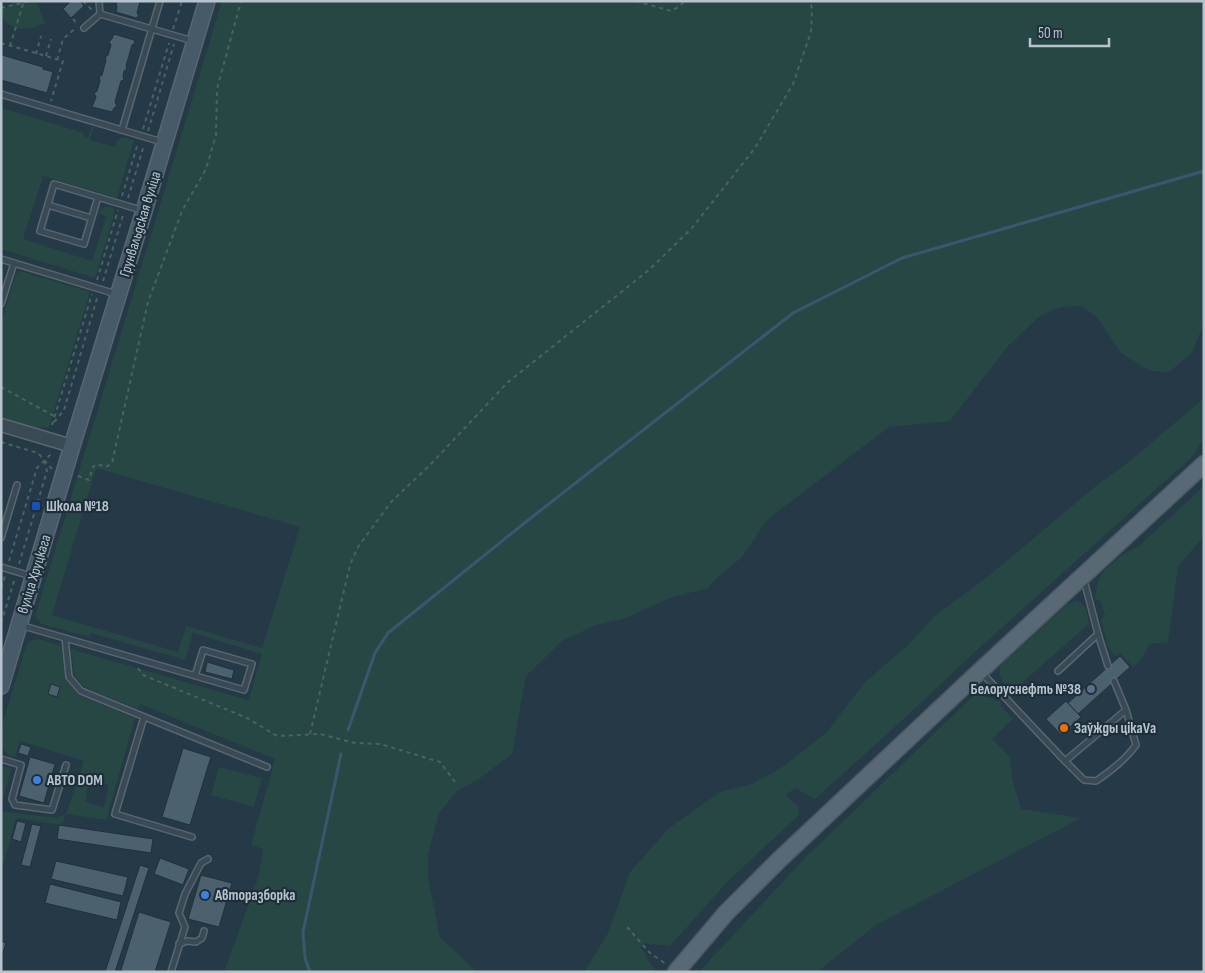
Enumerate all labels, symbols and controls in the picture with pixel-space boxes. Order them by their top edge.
scale bar [1030,15,1109,47]
text: 50 m [1038,24,1063,43]
street label: Грунвальдская вуліца [115,169,166,279]
place label: Школа №18 [46,497,109,516]
marker: Школа №18 [30,500,42,512]
street label: вуліца Хруцкага [13,532,56,616]
place label: Белоруснефть №38 [971,680,1081,699]
marker: Белоруснефть №38 [1085,683,1097,695]
place label: Заўжды цікаVа [1074,719,1156,738]
marker: Заўжды цікаVа [1058,722,1070,734]
place label: АВТО DOM [46,771,103,790]
marker: АВТО DOM [31,774,43,786]
place label: Авторазборка [214,886,295,905]
marker: Авторазборка [199,889,211,901]

